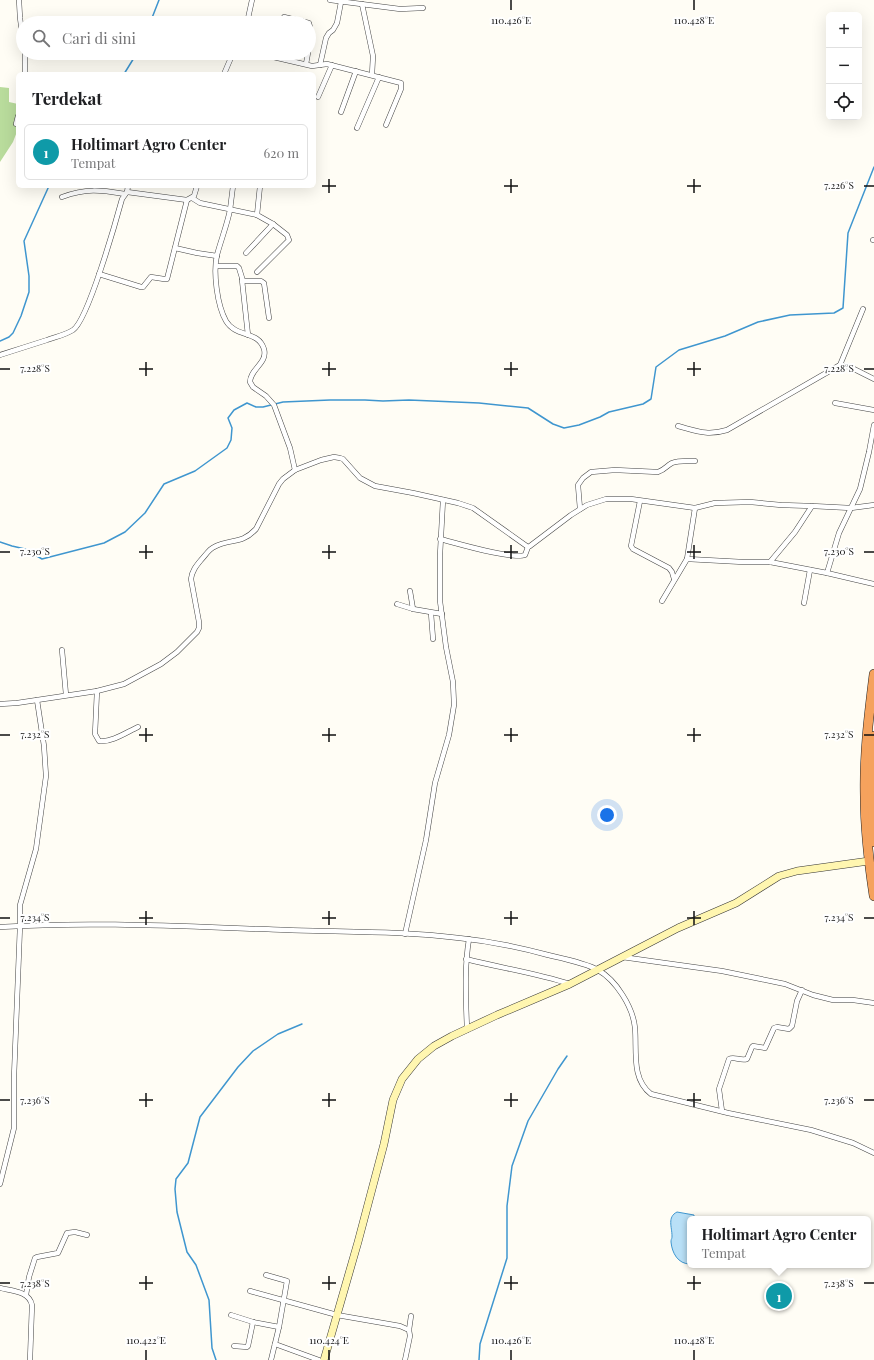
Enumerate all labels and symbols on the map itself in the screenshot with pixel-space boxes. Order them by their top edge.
text: 110.426°E [491,13,531,27]
text: 110.428°E [674,13,714,27]
text: 7.226°S [824,178,854,192]
text: 7.228°S [20,361,50,375]
text: 7.228°S [824,361,854,375]
text: 7.230°S [20,544,50,558]
text: 7.230°S [824,544,854,558]
text: 7.232°S [21,727,49,741]
text: 7.232°S [825,727,853,741]
your location [597,805,617,825]
text: 7.234°S [21,910,49,924]
text: 7.234°S [825,910,853,924]
text: 7.236°S [20,1093,50,1107]
text: 7.236°S [824,1093,854,1107]
text: 7.238°S [20,1276,50,1290]
text: 7.238°S [824,1276,854,1290]
pin: 1 [766,1281,792,1311]
text: 110.422°E [126,1333,166,1347]
text: 110.424°E [309,1333,349,1347]
text: 110.426°E [491,1333,531,1347]
text: 110.428°E [674,1333,714,1347]

